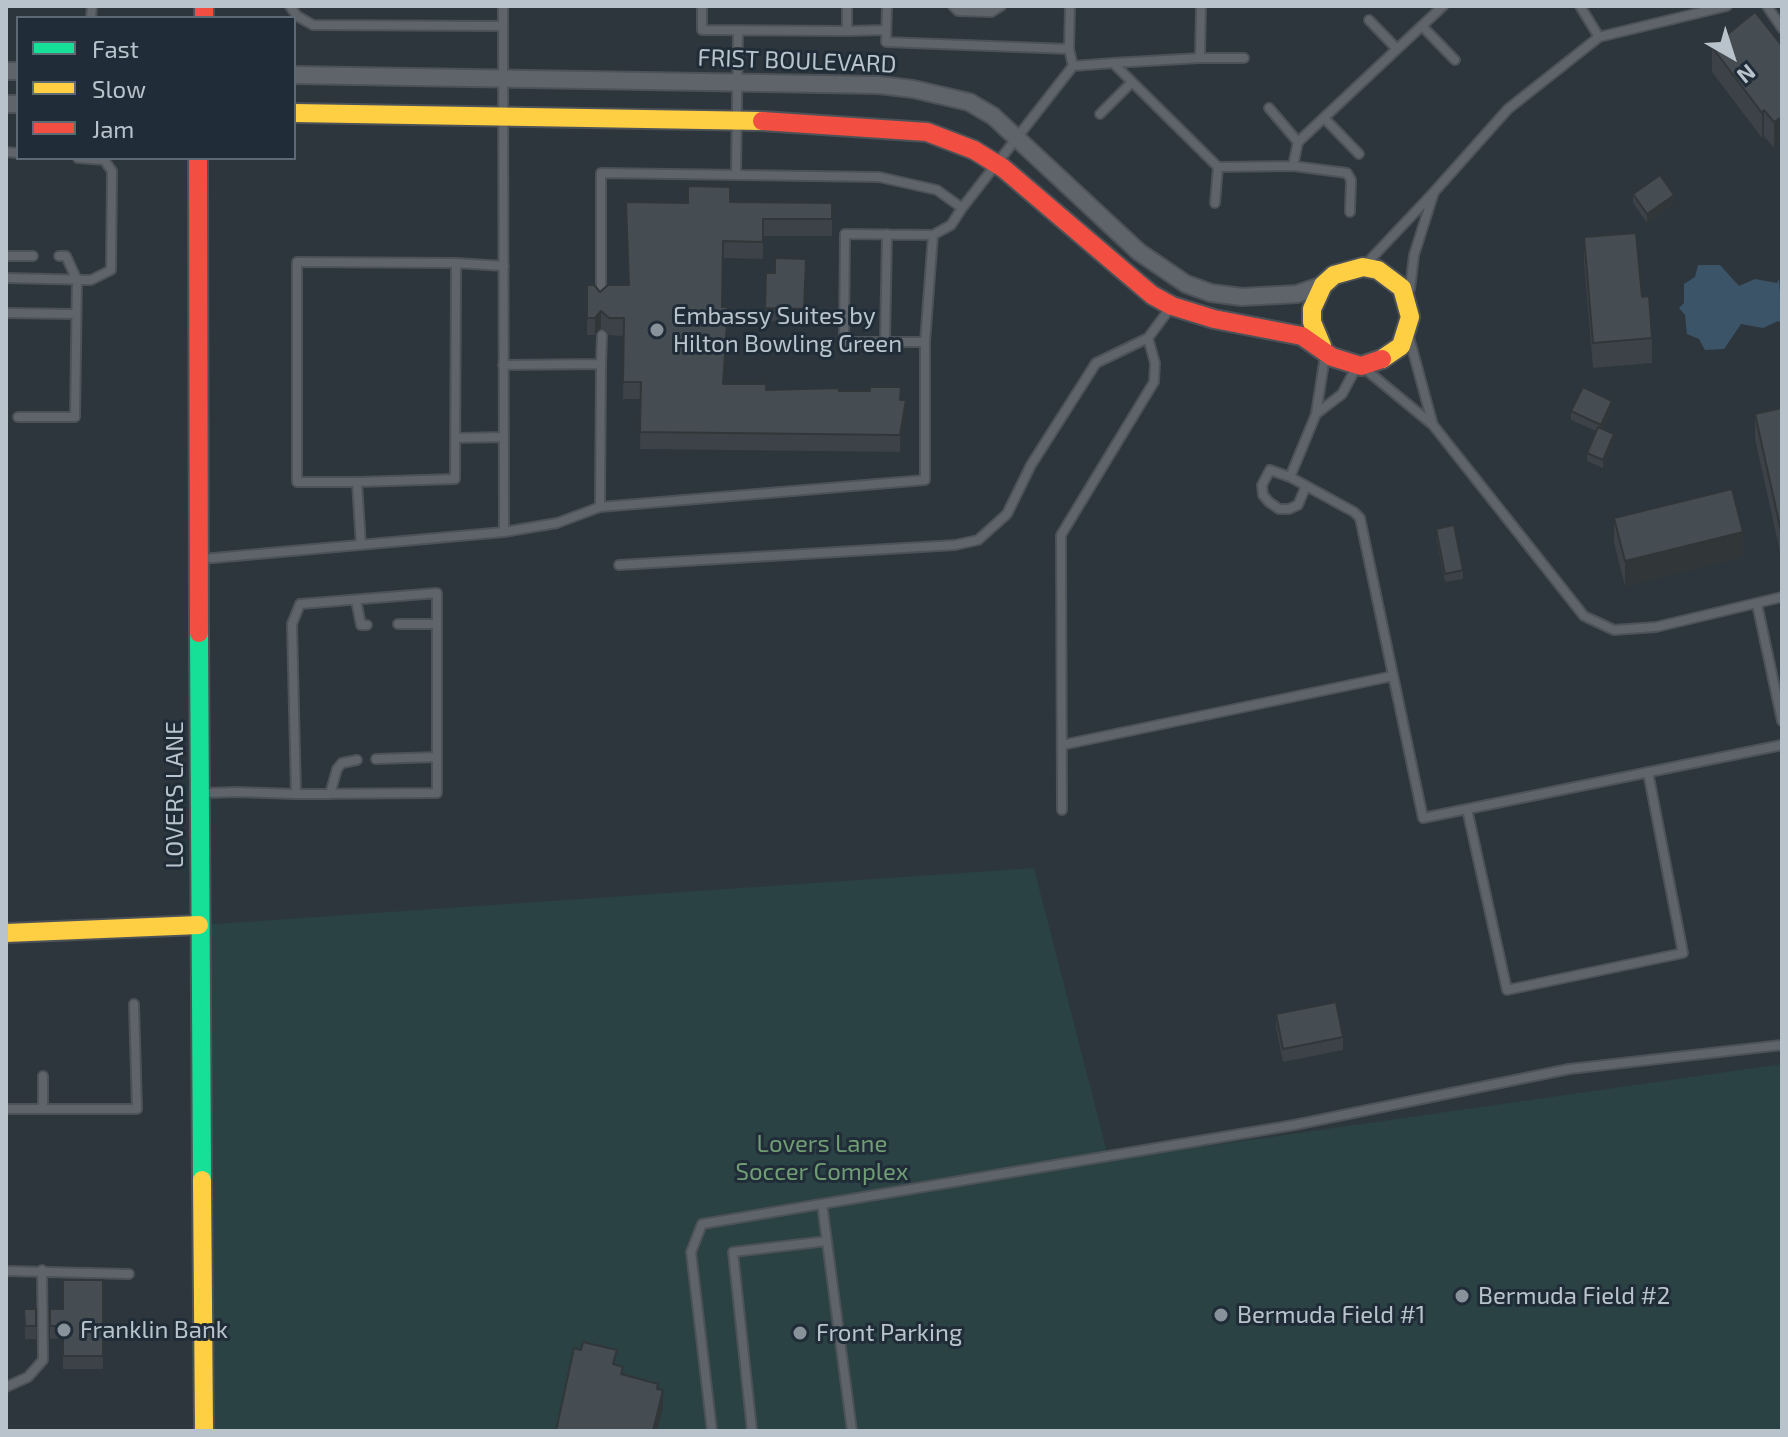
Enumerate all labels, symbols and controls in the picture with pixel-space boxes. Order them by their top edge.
legend [16,16,296,160]
north arrow [1692,16,1772,96]
text: Fast [92,34,139,63]
street label: FRIST BOULEVARD [697,43,897,79]
text: N [1733,60,1761,90]
text: Slow [92,74,146,103]
text: Jam [92,114,134,143]
place label: Embassy Suites by Hilton Bowling Green [673,302,902,358]
marker: Embassy Suites by Hilton Bowling Green [648,321,666,339]
street label: LOVERS LANE [161,721,189,869]
park label: Lovers Lane Soccer Complex [736,1130,908,1186]
place label: Bermuda Field #2 [1478,1282,1670,1310]
marker: Bermuda Field #2 [1453,1287,1471,1305]
place label: Bermuda Field #1 [1237,1301,1425,1329]
marker: Bermuda Field #1 [1212,1306,1230,1324]
place label: Franklin Bank [80,1316,228,1344]
place label: Front Parking [816,1319,962,1347]
marker: Franklin Bank [55,1321,73,1339]
marker: Front Parking [791,1324,809,1342]

